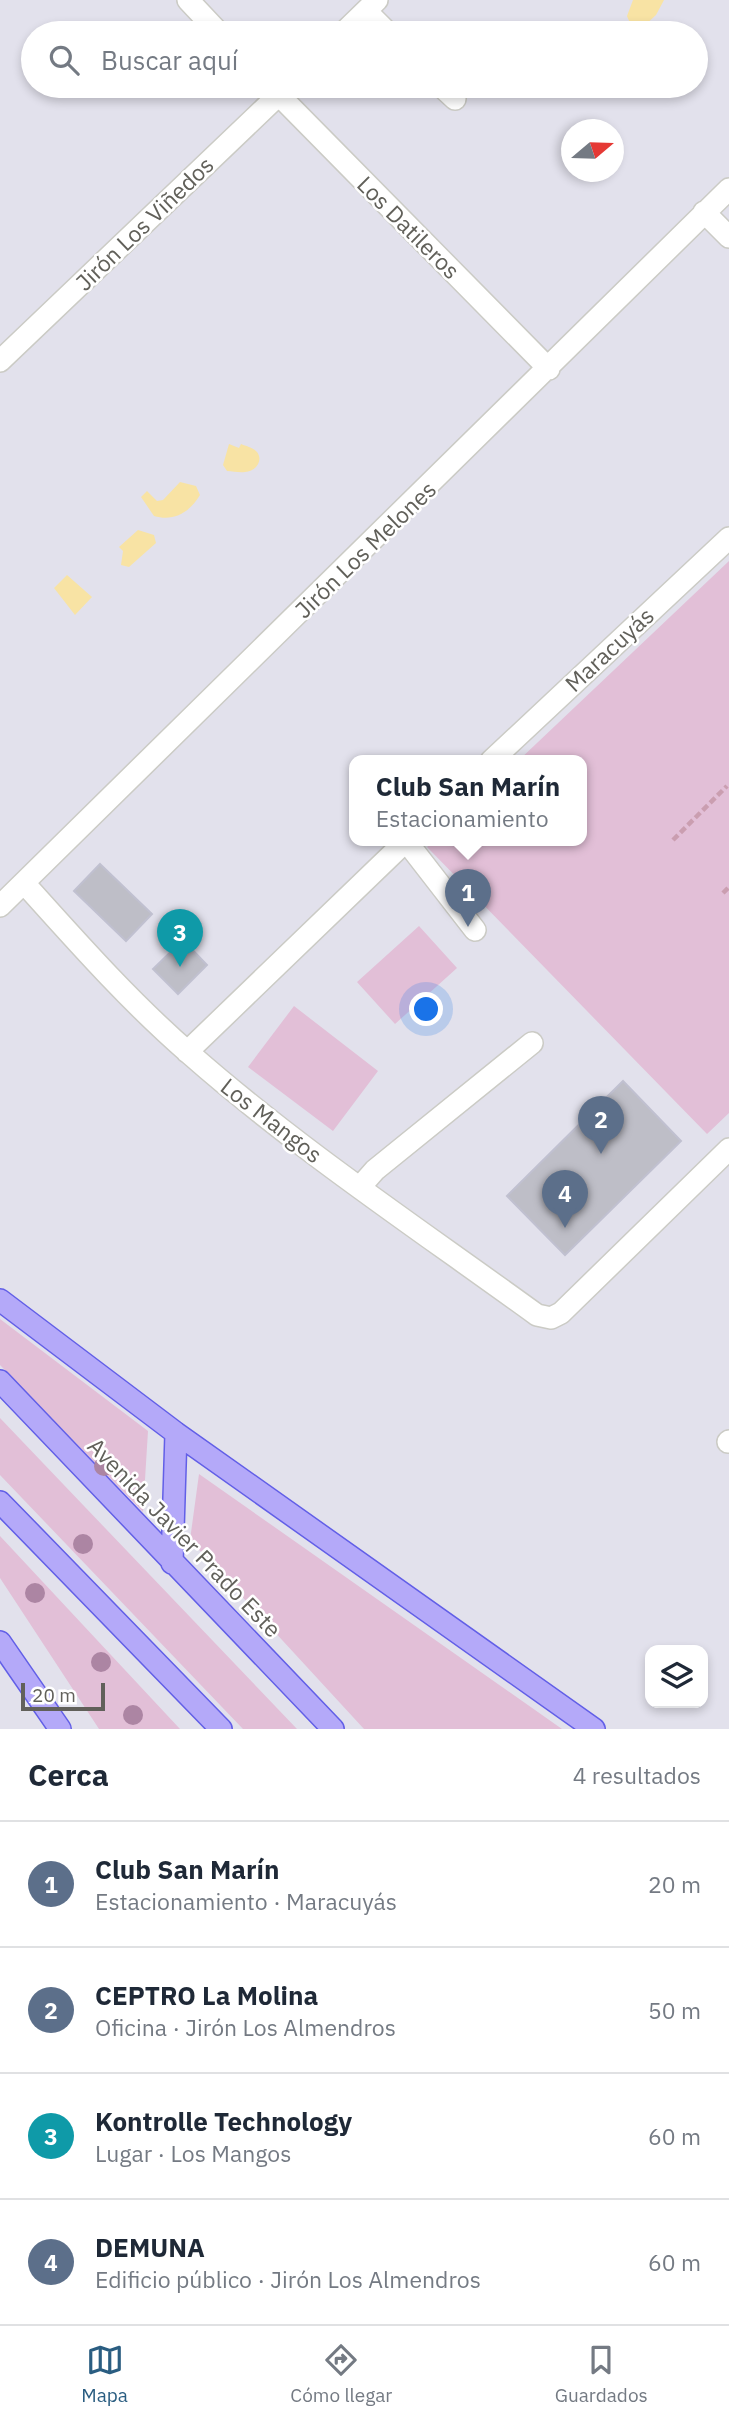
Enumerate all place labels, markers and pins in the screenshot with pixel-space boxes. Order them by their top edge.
pin: 1 [445,869,491,927]
pin: 3 [157,909,203,967]
pin: 2 [578,1096,624,1154]
pin: 4 [542,1170,588,1228]

